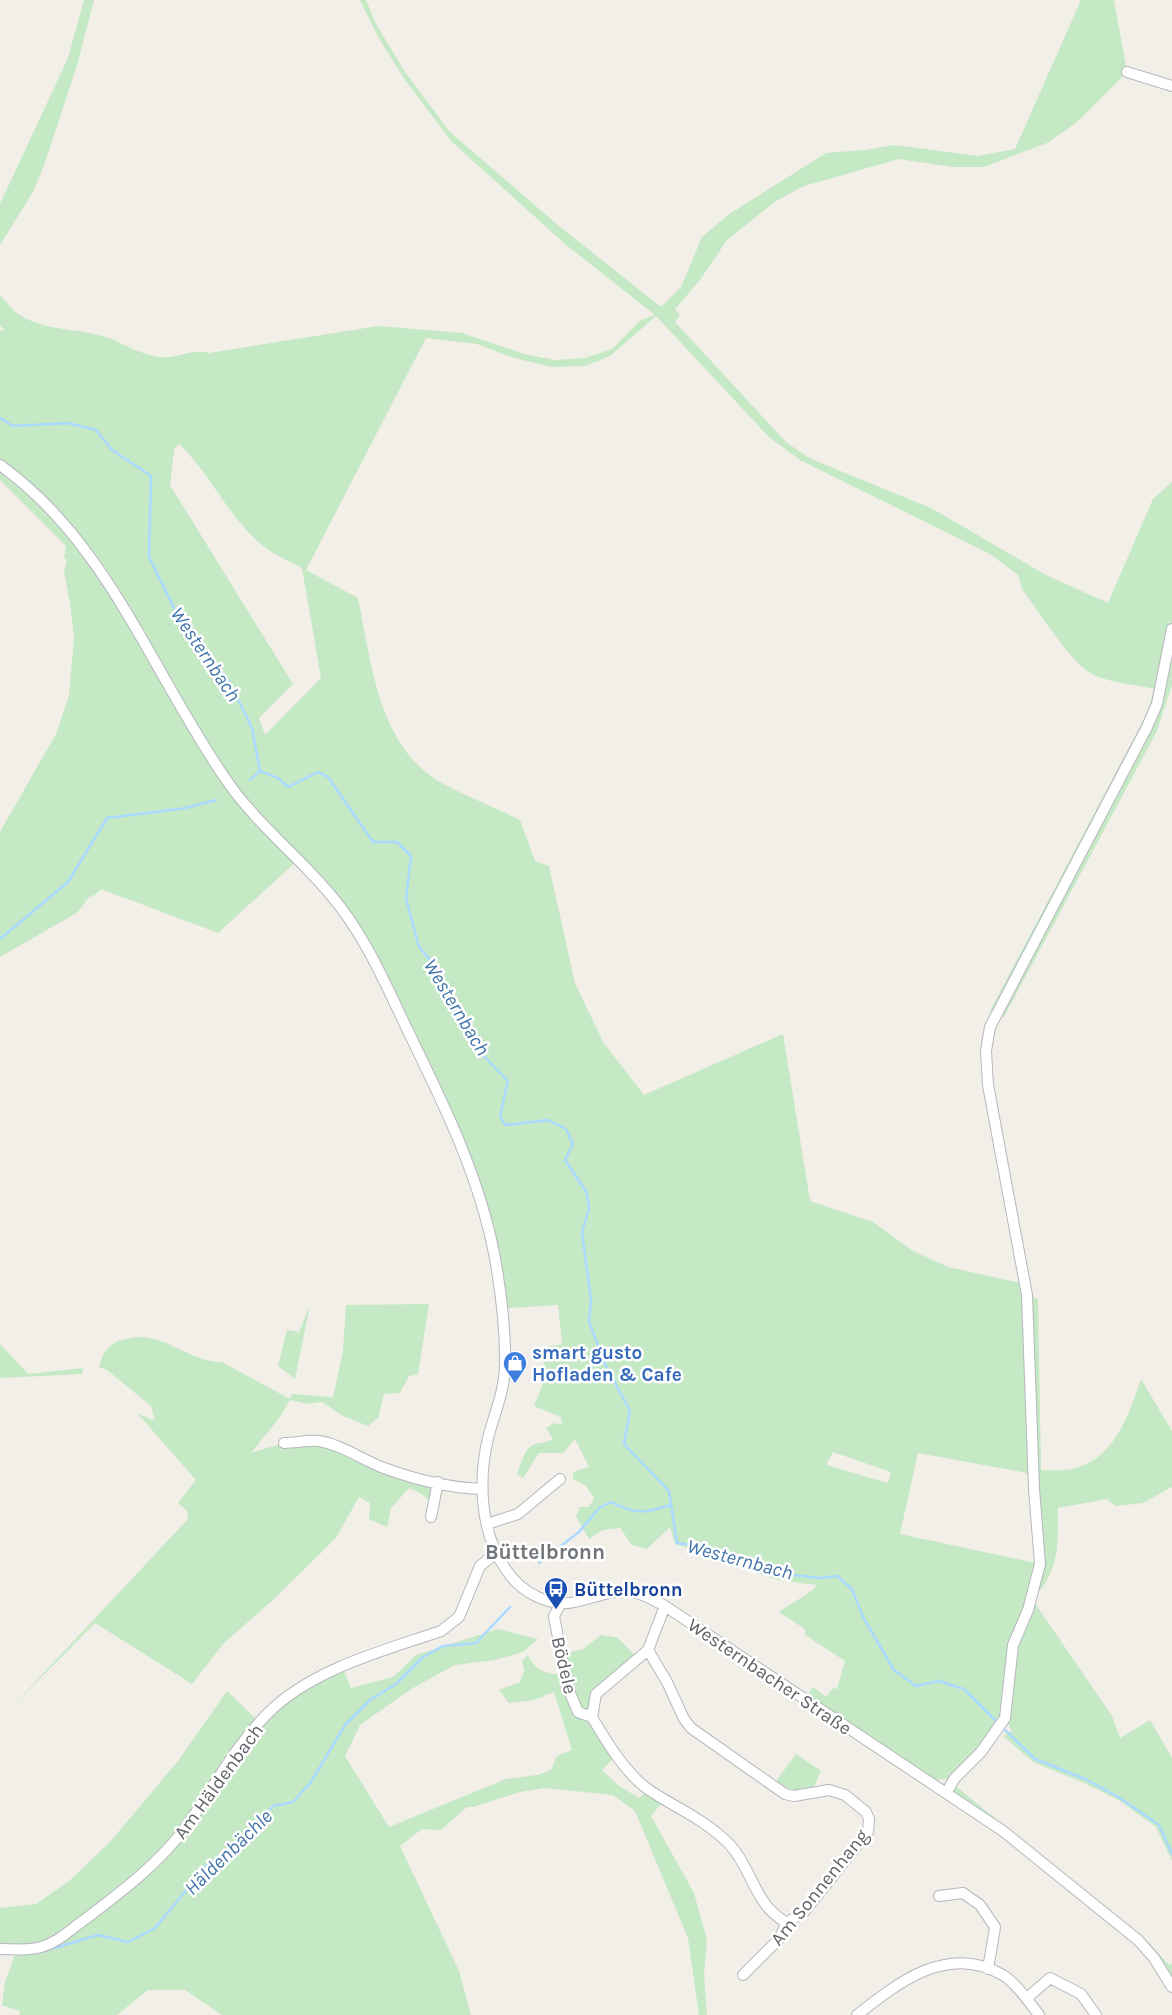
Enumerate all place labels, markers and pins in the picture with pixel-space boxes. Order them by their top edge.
place label: smart gusto Hofladen & Cafe [532,1342,682,1386]
shop icon: smart gusto Hofladen & Cafe [502,1350,528,1384]
bus stop icon: Büttelbronn [543,1576,569,1610]
place label: Büttelbronn [574,1579,683,1601]

